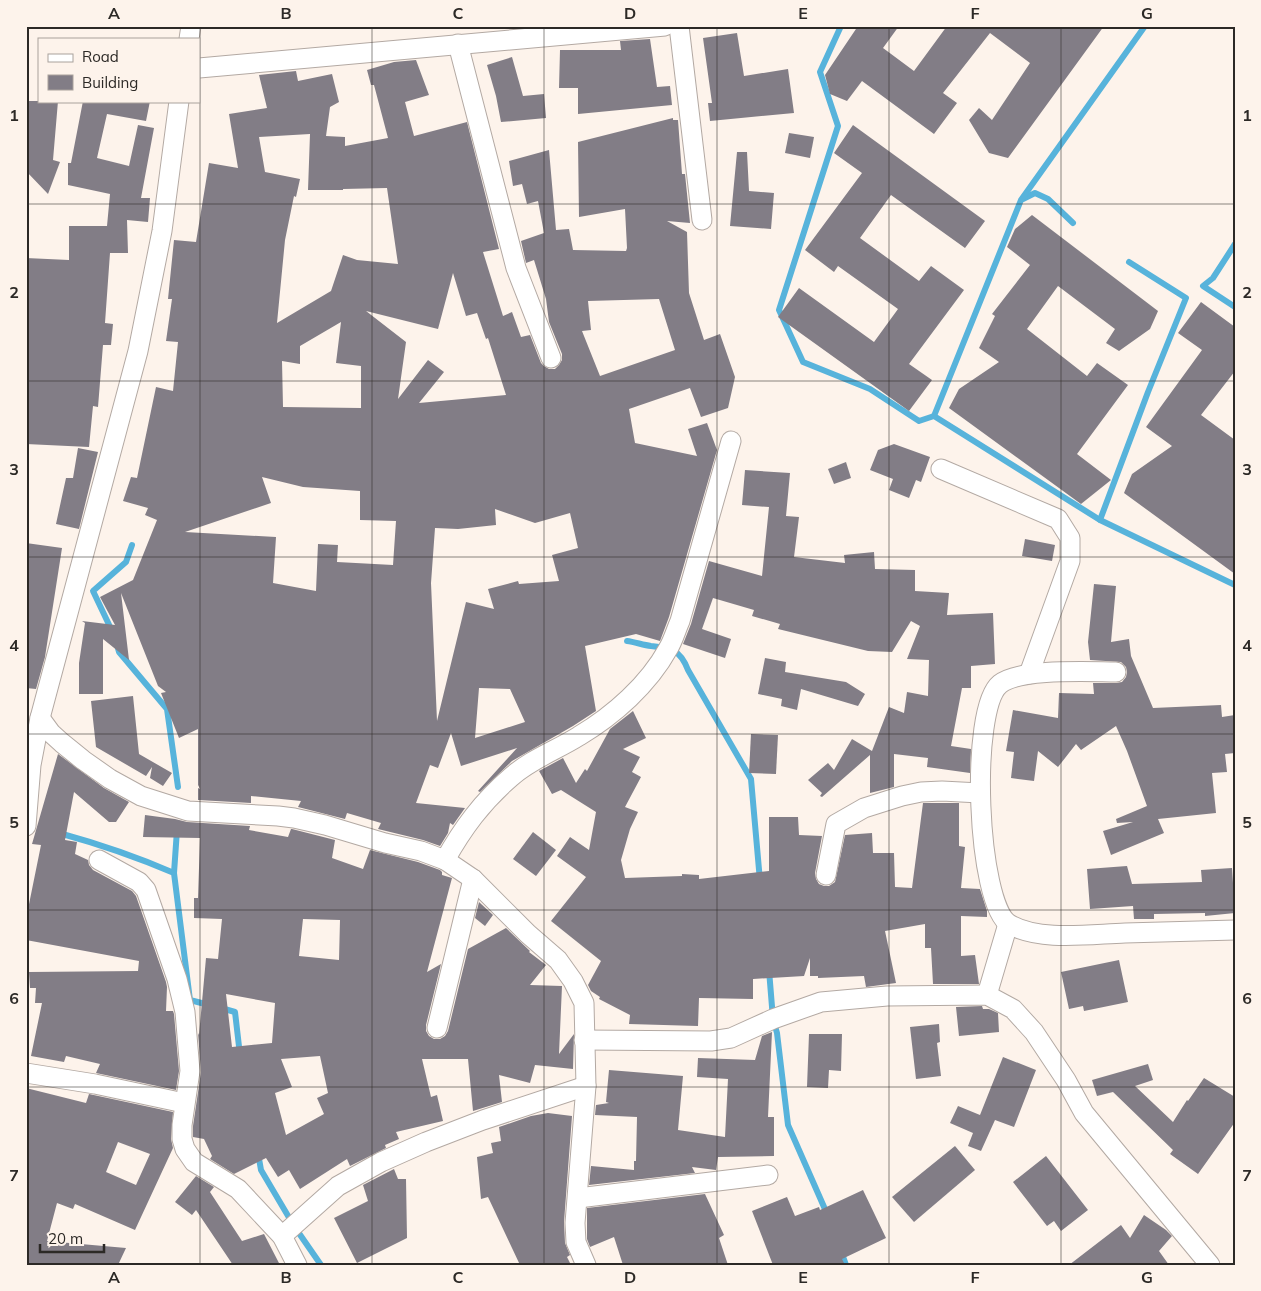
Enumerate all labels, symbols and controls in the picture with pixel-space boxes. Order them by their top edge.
text: A [108,3,120,23]
text: B [280,3,292,23]
text: C [453,3,464,23]
text: D [624,3,636,23]
text: E [798,3,808,23]
text: F [970,3,980,23]
text: G [1141,3,1153,23]
legend [38,38,200,102]
text: Road [82,47,119,66]
text: Building [82,73,138,92]
text: 1 [9,105,19,125]
text: 1 [1242,105,1252,125]
text: 2 [9,282,19,302]
text: 2 [1242,282,1252,302]
text: 3 [9,459,19,479]
text: 3 [1242,459,1252,479]
text: 4 [9,635,19,655]
text: 4 [1242,635,1252,655]
text: 5 [9,812,19,832]
text: 5 [1242,812,1252,832]
text: 6 [9,988,19,1008]
text: 6 [1242,988,1252,1008]
text: 7 [9,1165,19,1185]
text: 7 [1242,1165,1252,1185]
scale bar [40,1221,104,1253]
text: 20 m [48,1229,83,1248]
text: A [108,1267,120,1287]
text: B [280,1267,292,1287]
text: C [453,1267,464,1287]
text: D [624,1267,636,1287]
text: E [798,1267,808,1287]
text: F [970,1267,980,1287]
text: G [1141,1267,1153,1287]

